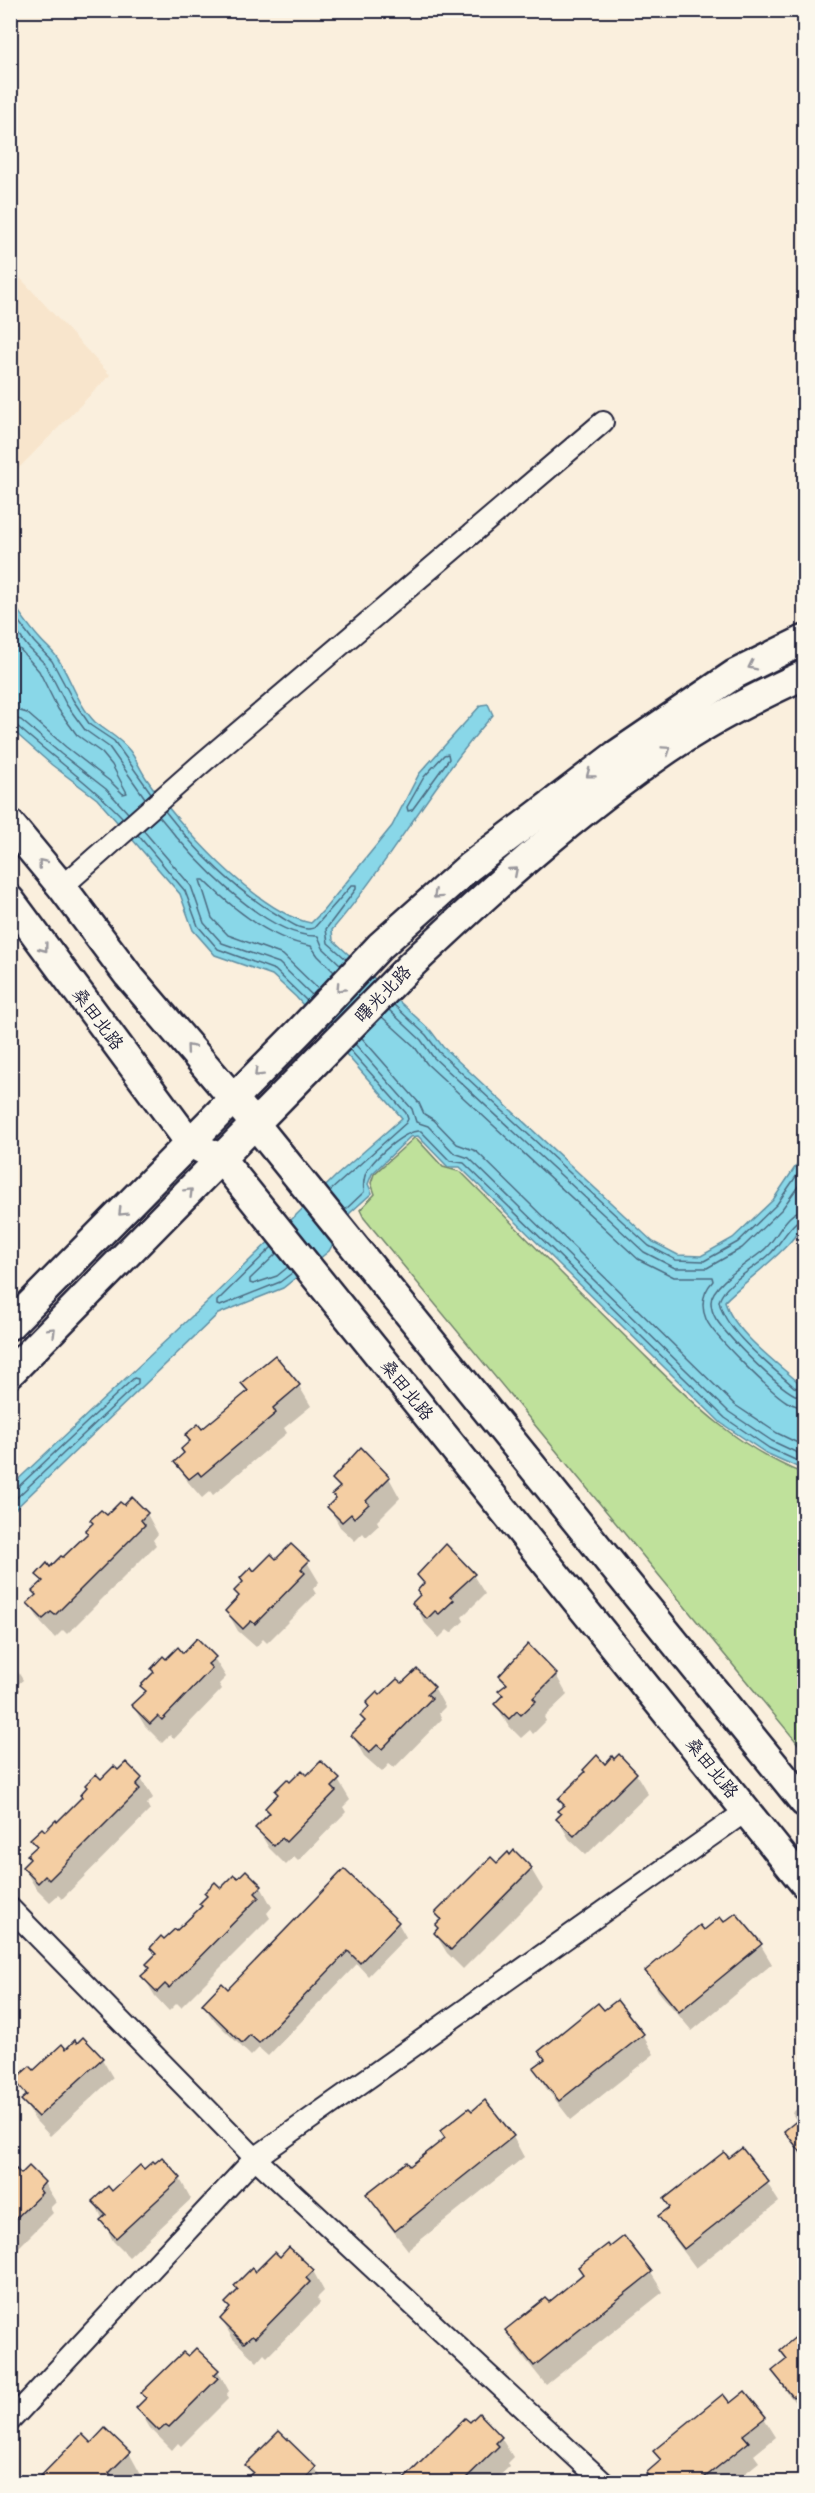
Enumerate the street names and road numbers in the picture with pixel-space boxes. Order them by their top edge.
street label: 曙光北路 [351,961,416,1028]
street label: 桑田北路 [68,984,128,1054]
street label: 桑田北路 [376,1356,437,1425]
street label: 桑田北路 [681,1734,742,1803]

